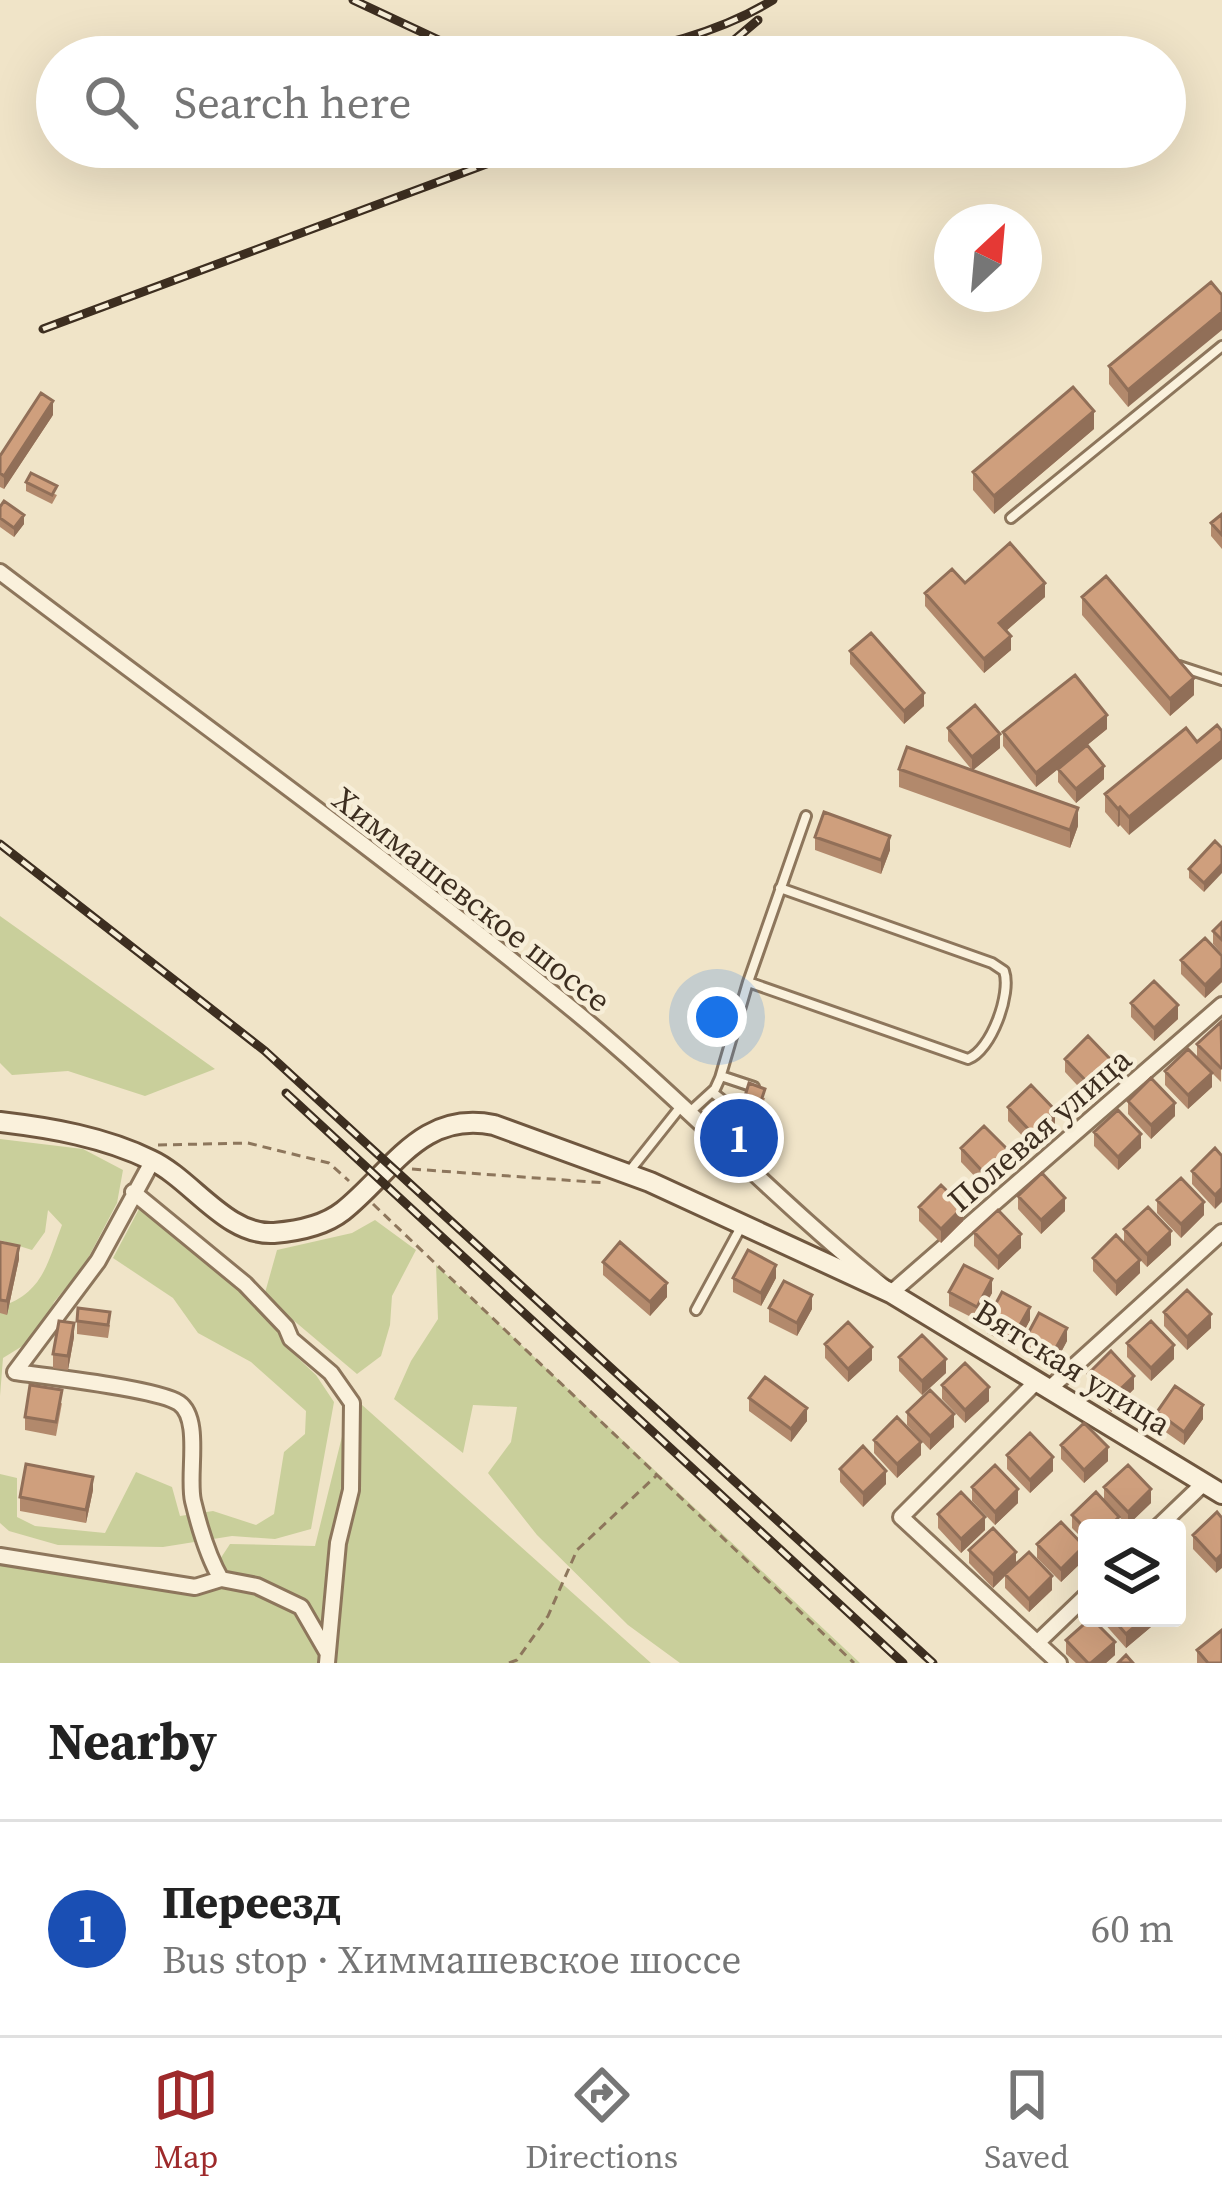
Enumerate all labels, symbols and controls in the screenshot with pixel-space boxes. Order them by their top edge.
search box [36,36,1186,168]
icon: search [78,69,144,135]
text: Search here [174,71,411,133]
north arrow [934,204,1042,312]
street label: Химмашевское шоссе [323,777,620,1022]
your location [687,987,747,1047]
street label: Полевая улица [938,1037,1141,1222]
pin: 1 [700,1093,778,1183]
street label: Вятская улица [966,1289,1180,1446]
map controls [1078,1519,1186,1627]
button: layers [1078,1519,1186,1627]
text: Nearby [48,1706,217,1776]
text: Переезд [162,1871,341,1933]
text: 1 [76,1902,98,1955]
text: 60 m [1091,1902,1174,1955]
text: Bus stop · Химмашевское шоссе [162,1933,741,1986]
tab: Map [153,2062,219,2179]
tab: Directions [525,2062,678,2179]
tab: Saved [984,2062,1069,2179]

